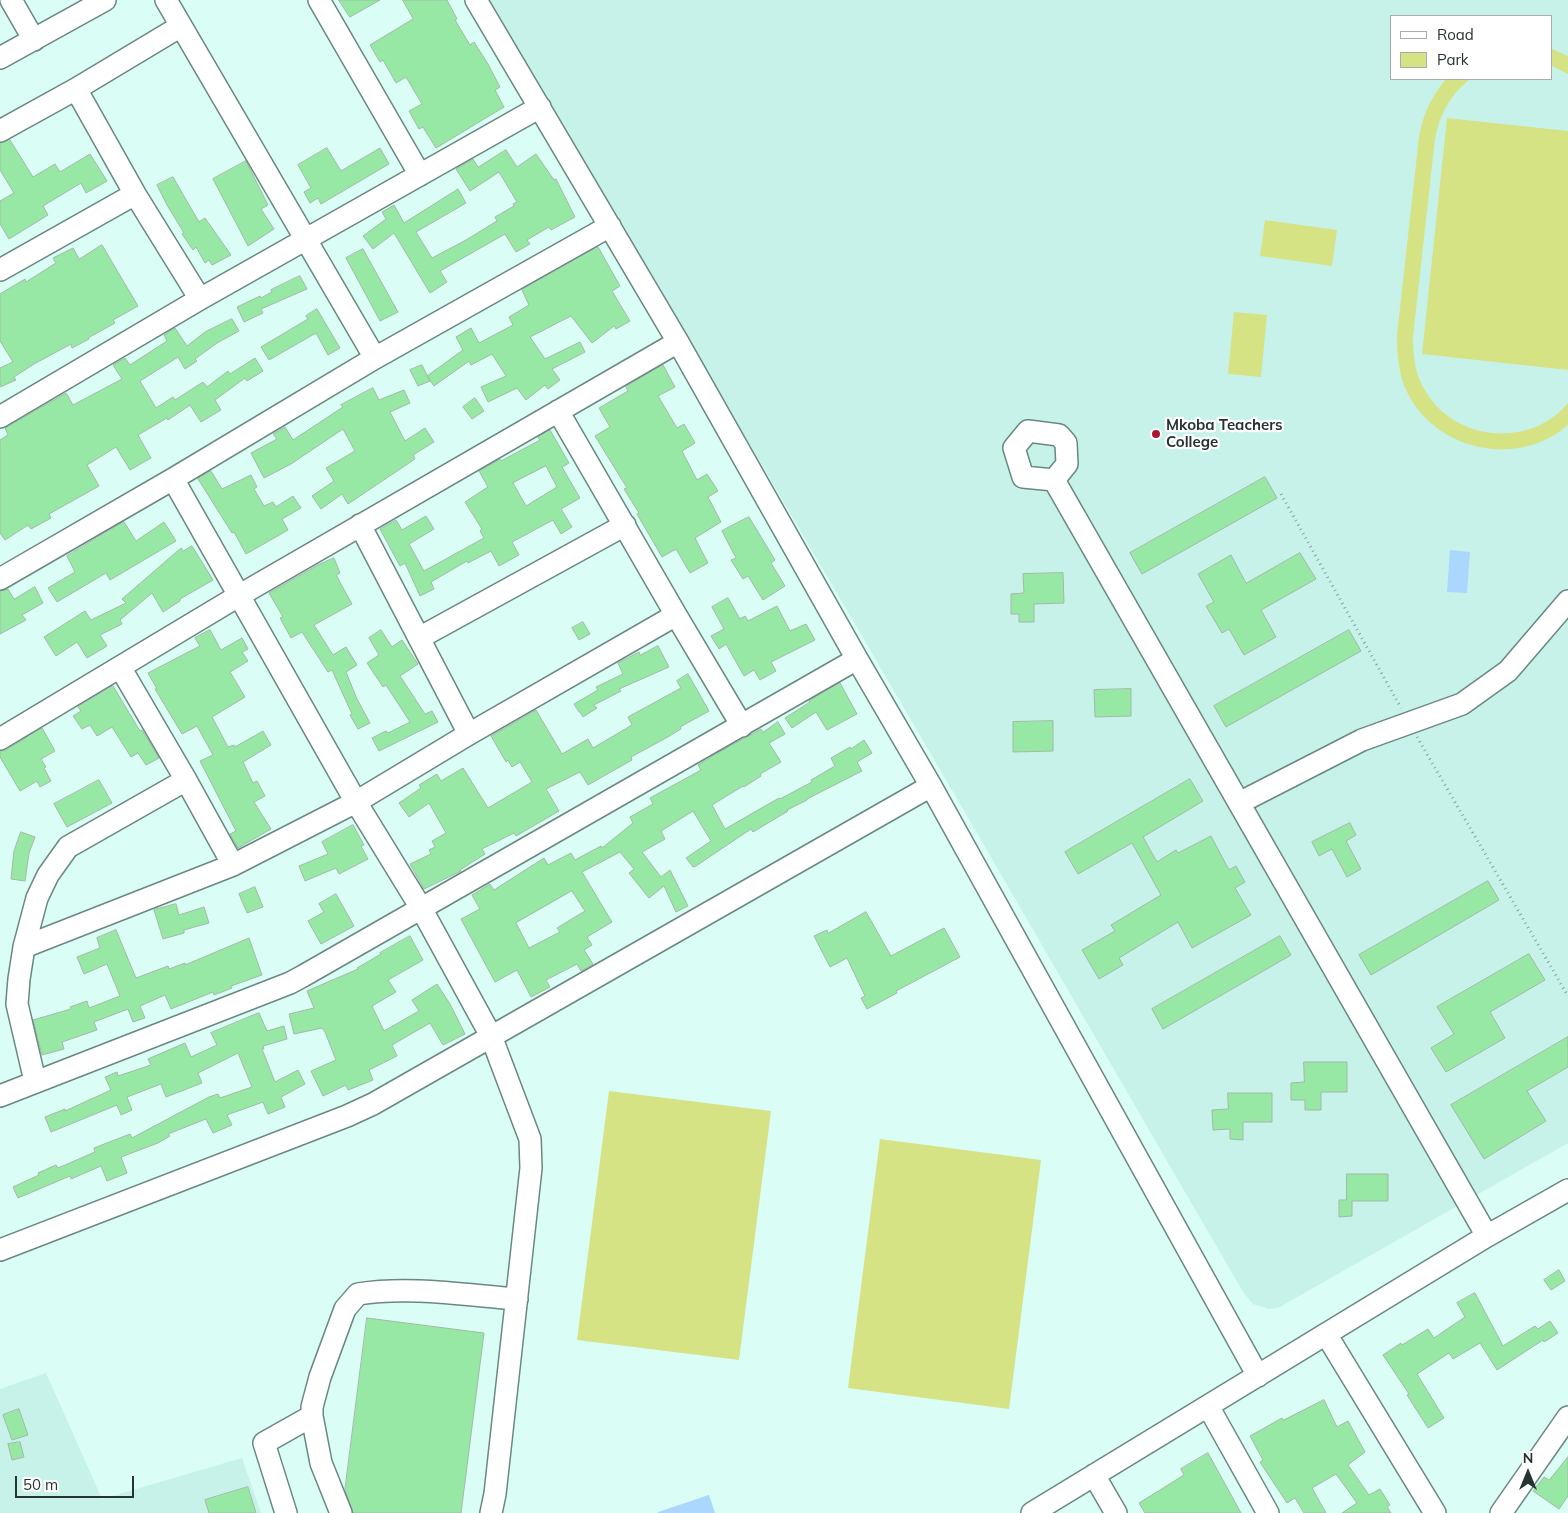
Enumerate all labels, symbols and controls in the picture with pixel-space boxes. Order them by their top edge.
legend [1390,15,1553,80]
text: Road [1437,25,1474,44]
text: Park [1437,50,1469,69]
place label: Mkoba Teachers College [1166,416,1283,451]
marker: Mkoba Teachers College [1150,428,1162,440]
north arrow [1503,1448,1553,1498]
text: N [1523,1449,1533,1467]
scale bar [18,1466,136,1498]
text: 50 m [23,1475,58,1494]

